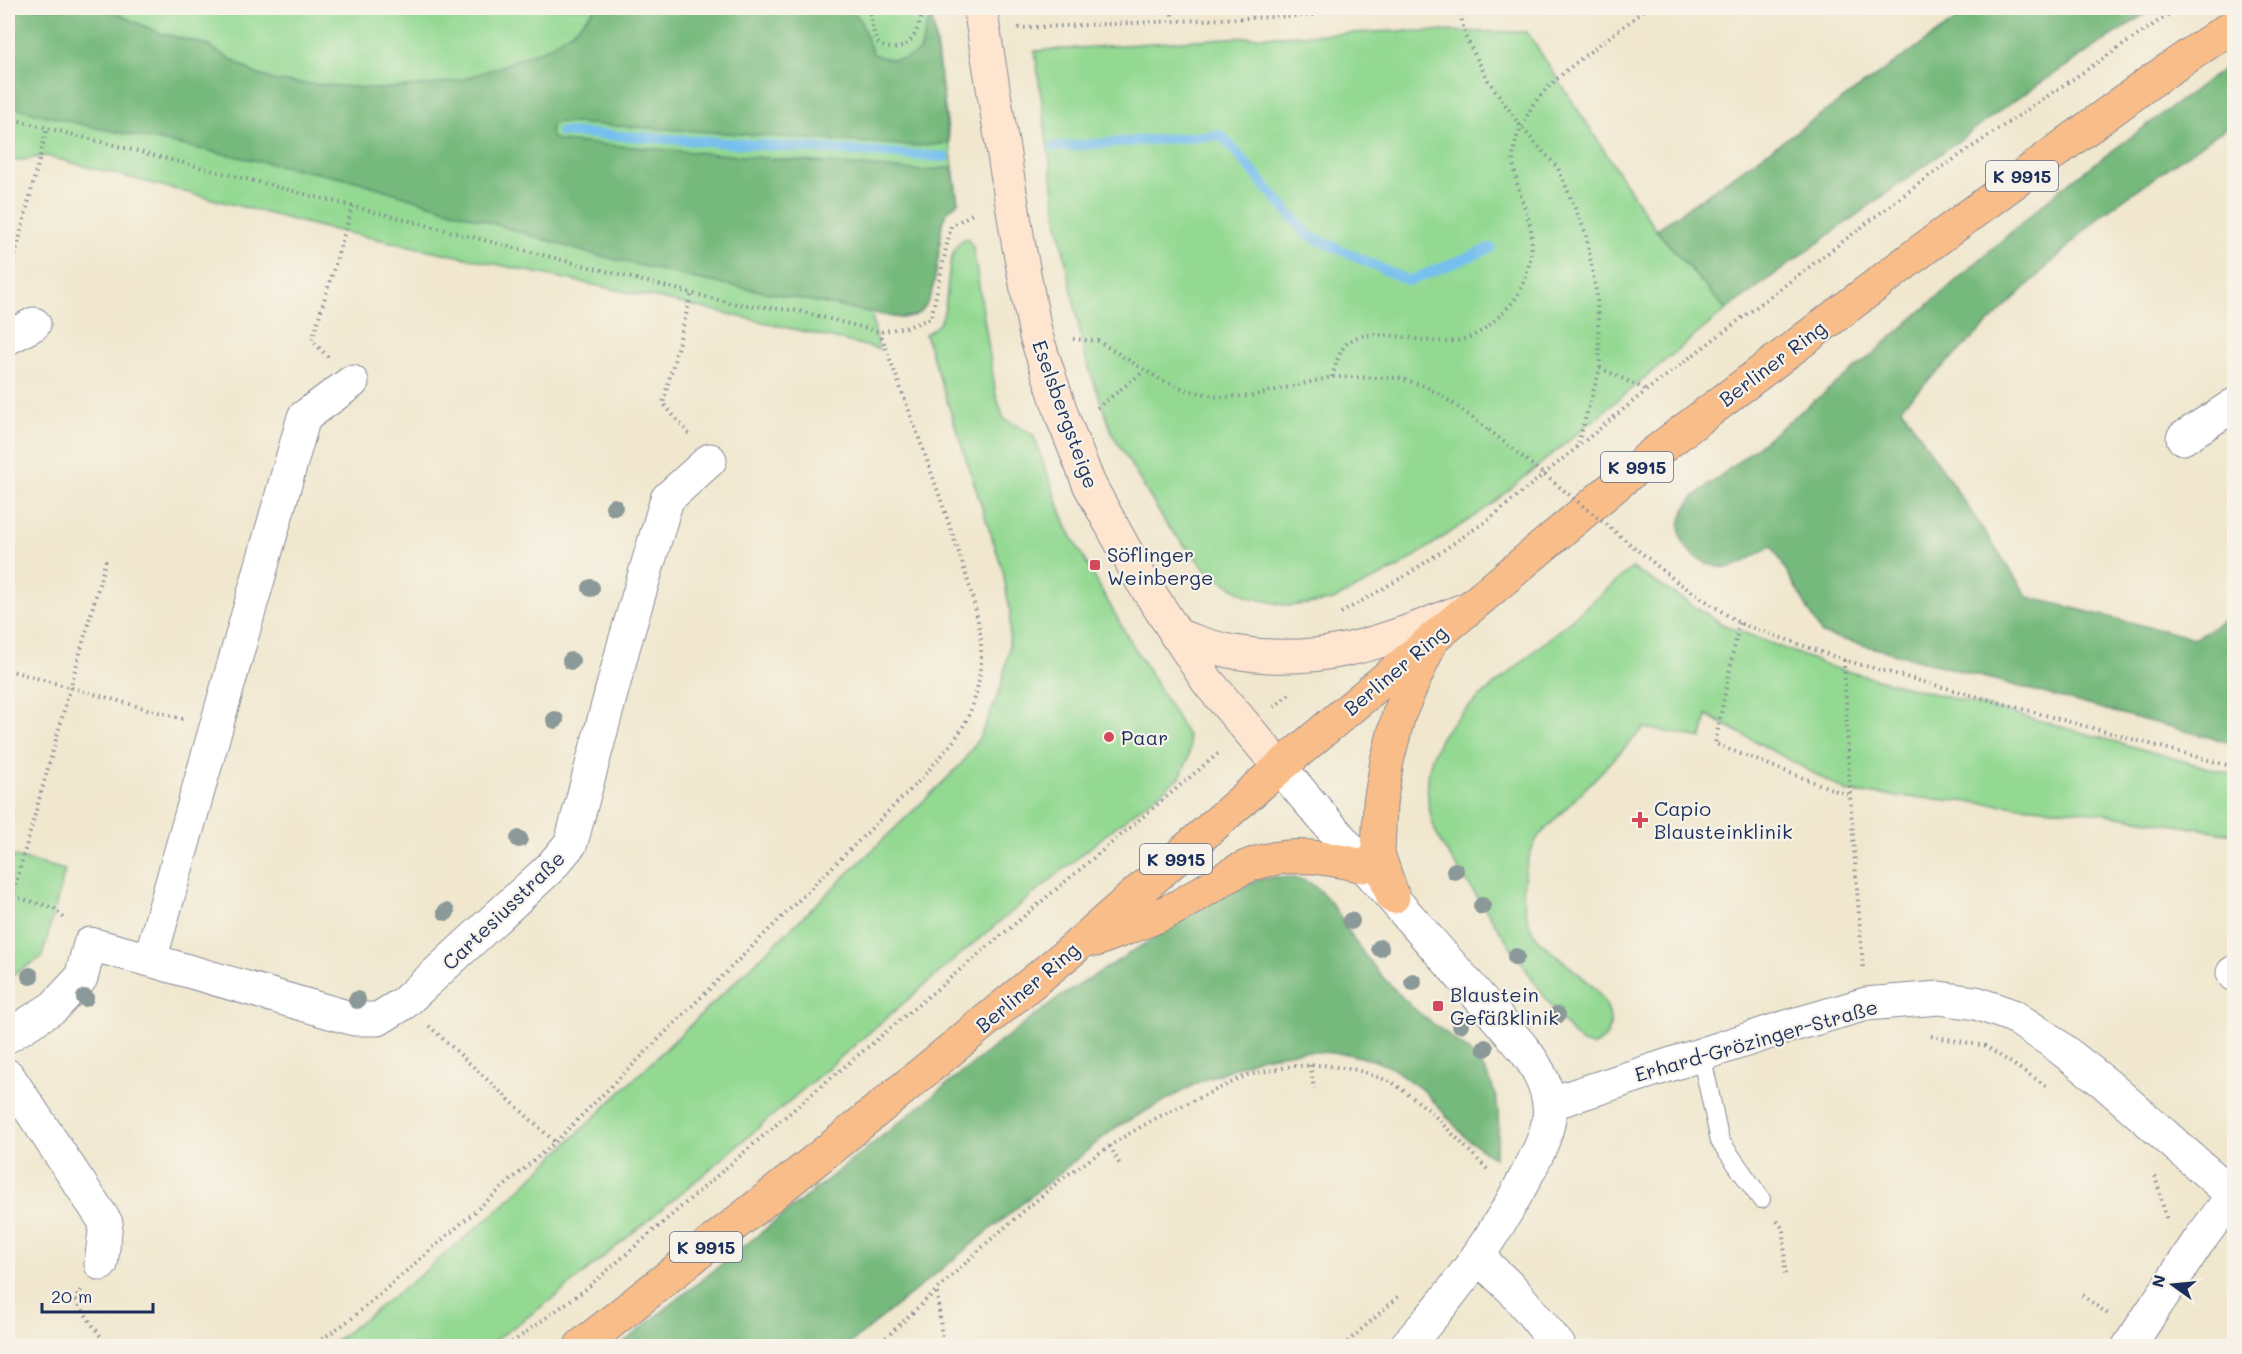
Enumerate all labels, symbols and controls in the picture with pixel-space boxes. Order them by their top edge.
road number: K 9915 [1986,161,2058,191]
street label: Berliner Ring [1713,314,1831,412]
street label: Eselsbergsteige [1027,336,1105,492]
road number: K 9915 [1601,452,1673,482]
place label: Söflinger Weinberge [1107,541,1213,590]
marker: Söflinger Weinberge [1088,558,1102,572]
street label: Berliner Ring [1338,619,1452,721]
place label: Paar [1121,724,1168,750]
marker: Paar [1102,730,1116,744]
place label: Capio Blausteinklinik [1654,795,1793,844]
marker: Capio Blausteinklinik [1631,811,1649,829]
road number: K 9915 [1140,844,1212,874]
street label: Cartesiusstraße [436,845,570,975]
street label: Berliner Ring [970,936,1084,1038]
place label: Blaustein Gefäßklinik [1450,981,1559,1030]
street label: Erhard-Grözinger-Straße [1632,993,1880,1087]
marker: Blaustein Gefäßklinik [1431,999,1445,1013]
road number: K 9915 [670,1232,742,1262]
north arrow [2143,1255,2203,1315]
text: N [2146,1272,2170,1290]
scale bar [42,1276,153,1314]
text: 20 m [51,1284,92,1308]

